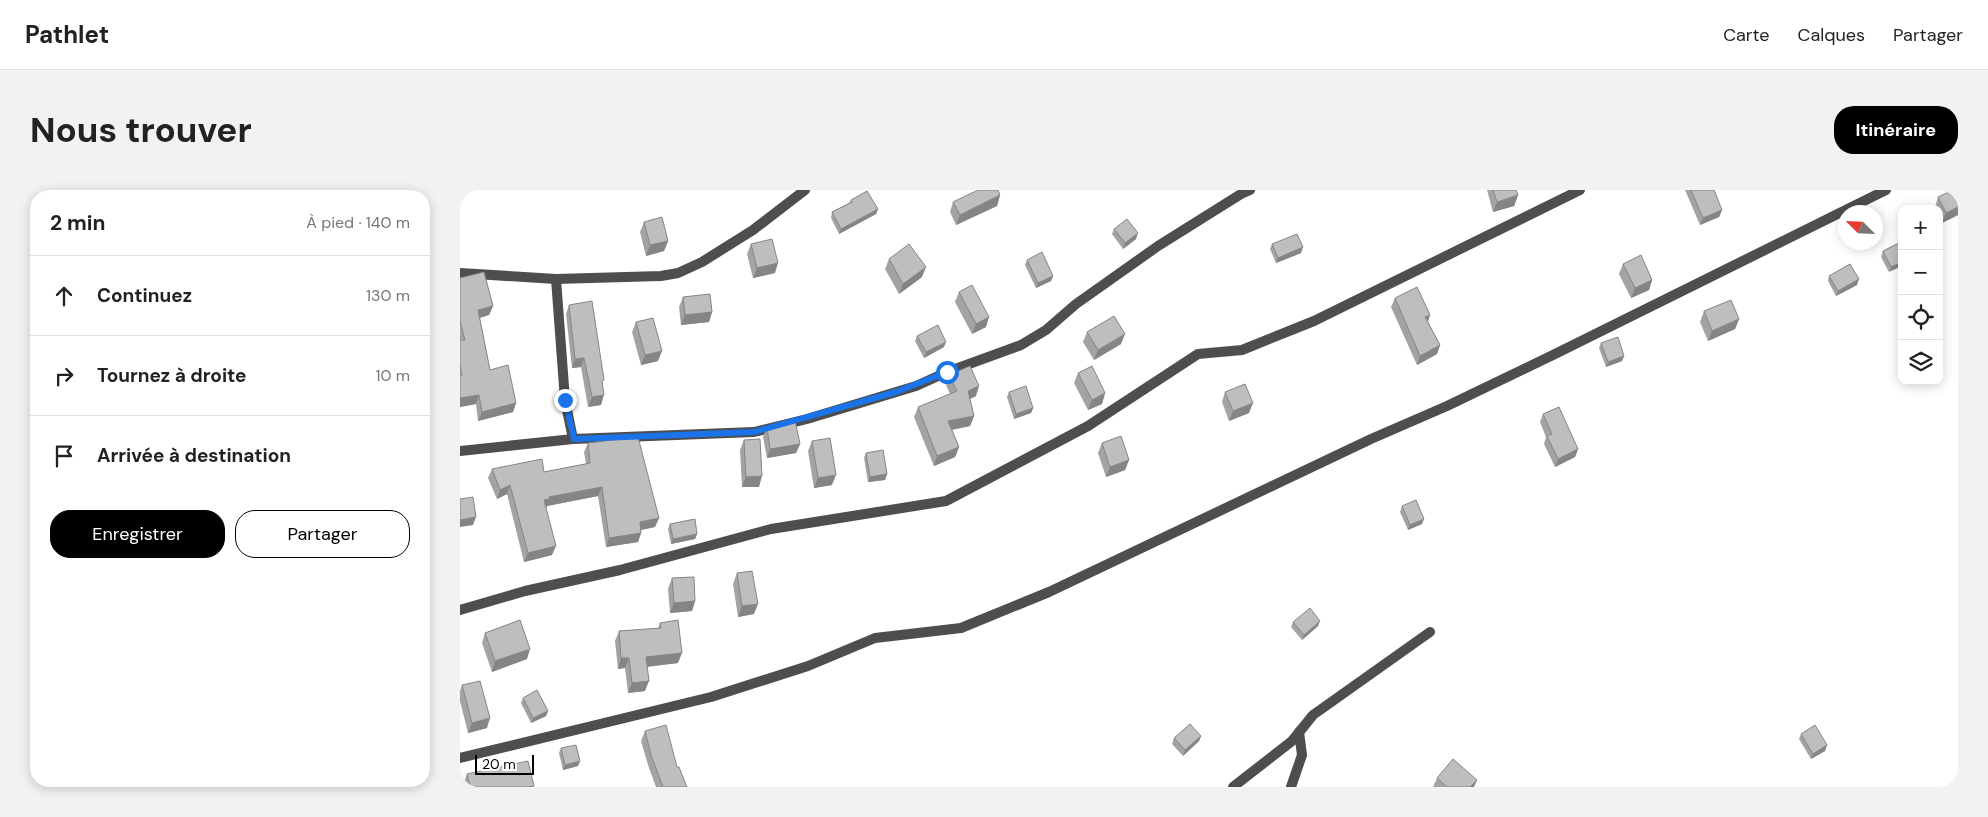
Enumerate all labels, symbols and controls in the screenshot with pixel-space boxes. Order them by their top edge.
text: Pathlet [25,19,109,50]
text: Carte [1723,23,1770,47]
text: Calques [1798,23,1865,47]
text: Partager [1893,23,1963,47]
button: Itinéraire [1834,106,1958,154]
text: Nous trouver [30,107,252,153]
north arrow [1838,205,1883,250]
map controls [1898,205,1943,385]
button: + [1898,205,1943,250]
text: 2 min [50,209,106,237]
text: À pied · 140 m [306,212,410,233]
button: − [1898,250,1943,295]
icon: ahead [50,282,78,310]
text: Continuez [97,283,192,308]
text: 130 m [366,285,410,306]
button: locate [1898,295,1943,340]
button: layers [1898,340,1943,385]
route start [936,361,959,384]
icon: right [50,362,78,390]
text: Tournez à droite [97,363,247,388]
text: 10 m [376,365,410,386]
route end [554,389,577,412]
icon: arrive [50,442,78,470]
text: Arrivée à destination [97,443,291,468]
button: Enregistrer [50,510,225,558]
button: Partager [235,510,410,558]
scale bar [475,752,534,775]
text: 20 m [482,755,516,773]

